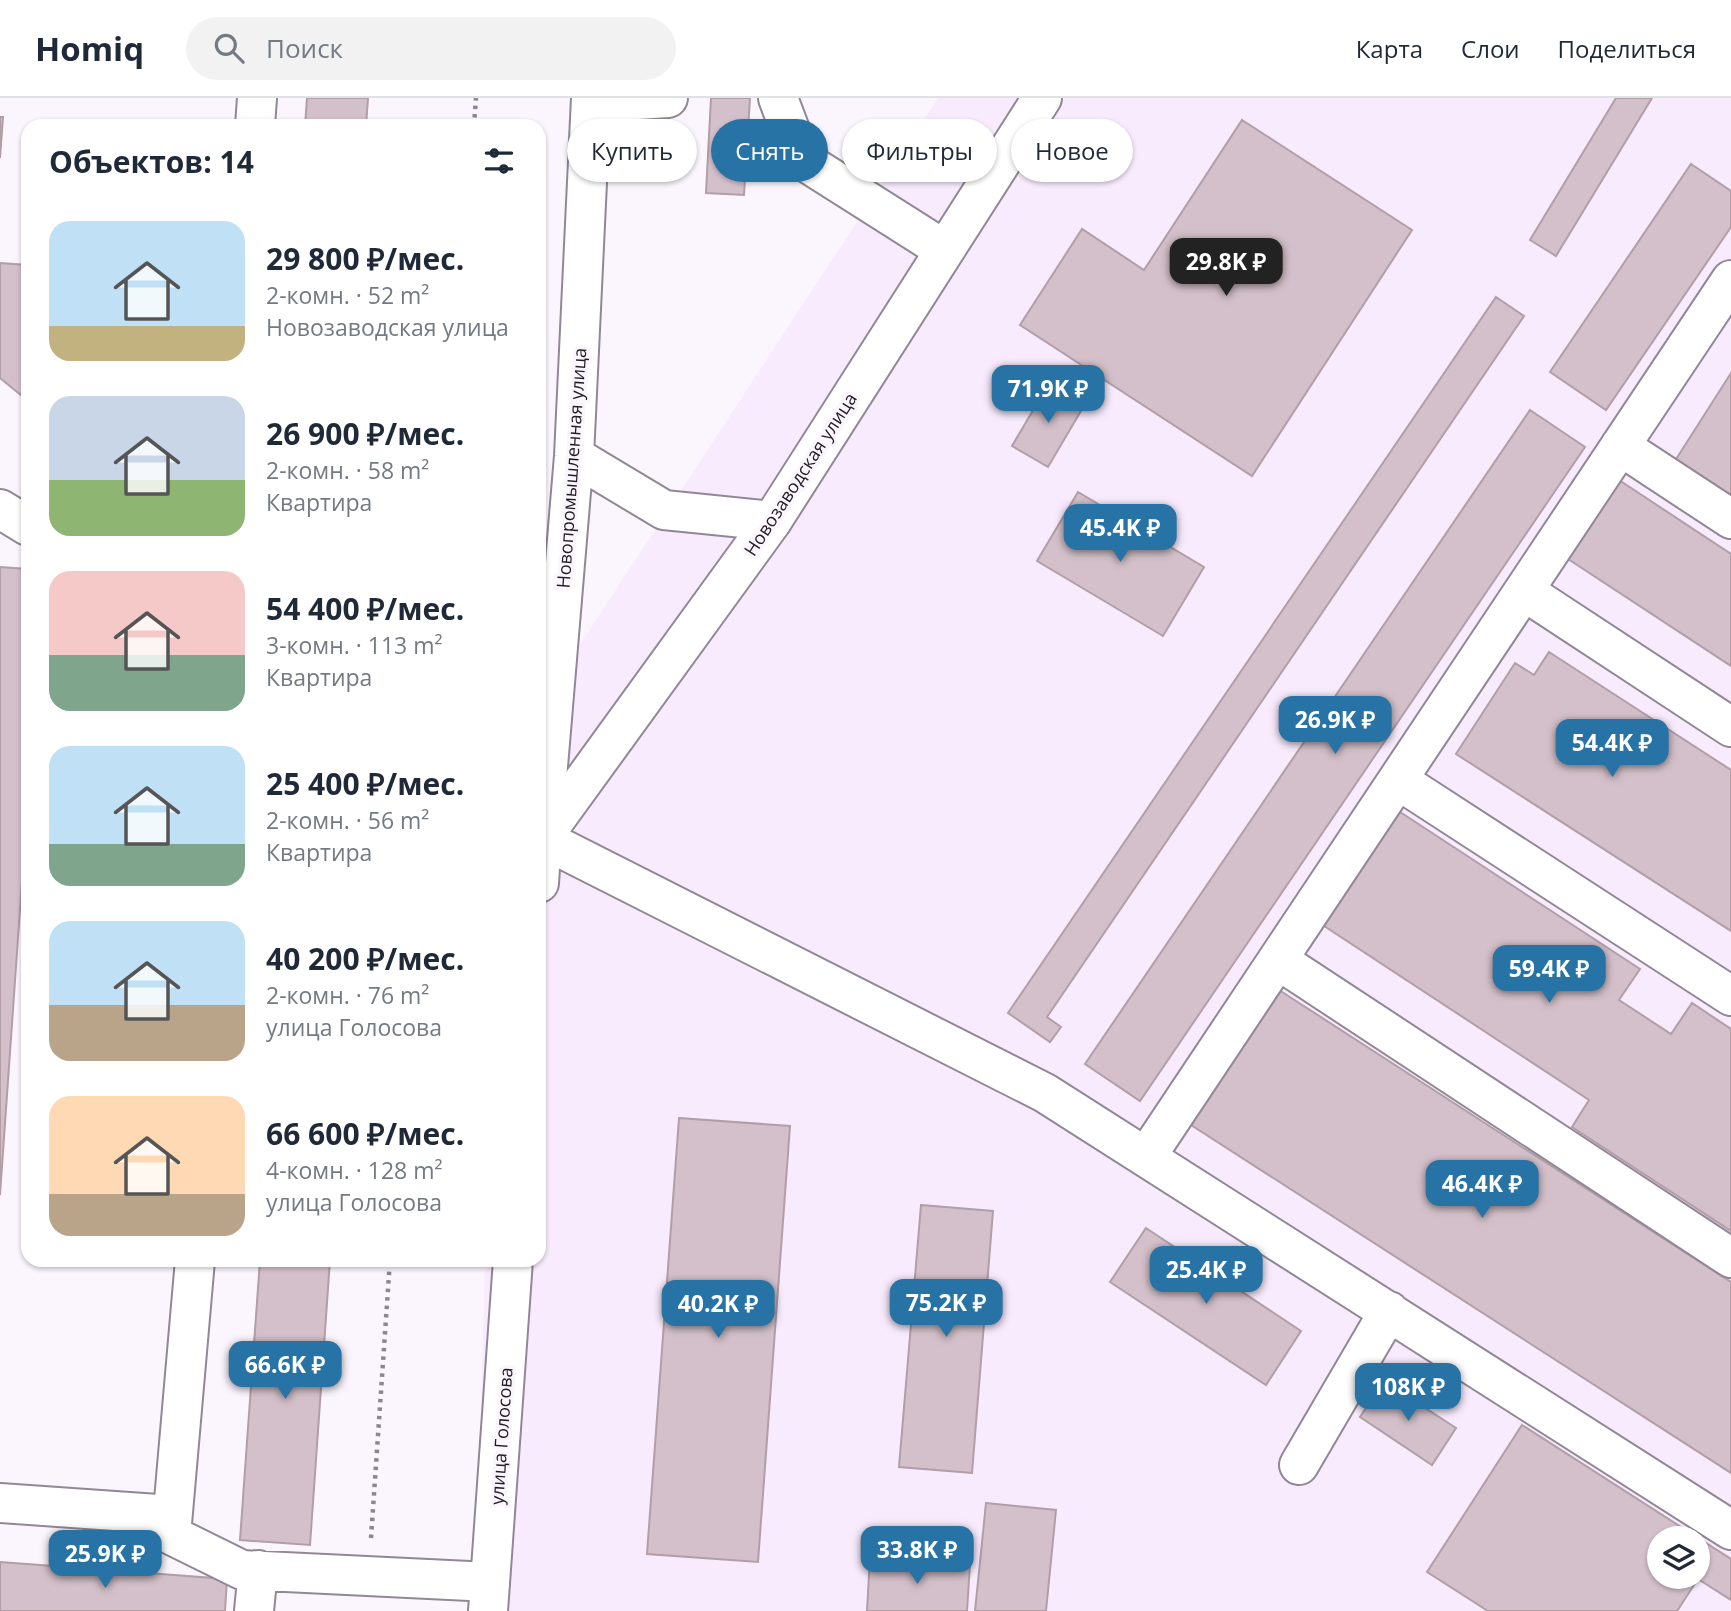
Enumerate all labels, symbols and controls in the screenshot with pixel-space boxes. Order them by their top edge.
search box [186,17,676,80]
text: Homiq [35,26,144,71]
icon: search [210,29,248,67]
text: Поиск [266,30,343,66]
text: Карта [1356,32,1423,65]
text: Слои [1461,32,1520,65]
text: Поделиться [1558,32,1696,65]
chip: Купить [567,119,697,182]
chip: Снять [711,119,828,182]
chip: Фильтры [842,119,997,182]
chip: Новое [1011,119,1133,182]
text: Объектов: 14 [49,141,254,182]
icon: filters [480,142,518,180]
text: 29 800 ₽/мес. [266,238,464,279]
pin: 29.8K ₽ [1161,238,1291,298]
text: 29.8K ₽ [1186,245,1266,277]
icon: home [105,249,189,333]
text: 2-комн. · 52 m² [266,279,429,311]
text: Новозаводская улица [266,311,509,343]
street label: Новопромышленная улица [551,347,591,589]
pin: 71.9K ₽ [983,366,1113,425]
text: 71.9K ₽ [1008,372,1088,404]
street label: Новозаводская улица [738,388,862,560]
text: 26 900 ₽/мес. [266,413,464,454]
icon: home [105,424,189,508]
text: 2-комн. · 58 m² [266,454,429,486]
text: Квартира [266,486,372,518]
pin: 45.4K ₽ [1055,504,1185,564]
text: 45.4K ₽ [1080,511,1160,543]
text: 54 400 ₽/мес. [266,588,464,629]
icon: home [105,599,189,683]
text: 3-комн. · 113 m² [266,629,442,661]
text: Квартира [266,661,372,693]
pin: 26.9K ₽ [1270,696,1400,756]
text: 26.9K ₽ [1295,703,1375,735]
pin: 54.4K ₽ [1547,720,1677,779]
text: 54.4K ₽ [1572,726,1652,758]
text: 25 400 ₽/мес. [266,763,464,804]
icon: home [105,774,189,858]
text: 2-комн. · 56 m² [266,804,429,836]
text: Квартира [266,836,372,868]
text: 40 200 ₽/мес. [266,938,464,979]
pin: 59.4K ₽ [1484,946,1614,1005]
icon: home [105,949,189,1033]
text: 59.4K ₽ [1509,952,1589,984]
text: 2-комн. · 76 m² [266,979,429,1011]
text: улица Голосова [266,1011,442,1043]
text: 66 600 ₽/мес. [266,1113,464,1154]
icon: home [105,1124,189,1208]
text: 4-комн. · 128 m² [266,1154,442,1186]
pin: 46.4K ₽ [1417,1160,1547,1220]
text: 46.4K ₽ [1442,1167,1522,1199]
text: улица Голосова [266,1186,442,1218]
pin: 25.4K ₽ [1141,1246,1271,1306]
text: 25.4K ₽ [1166,1253,1246,1285]
pin: 40.2K ₽ [653,1280,783,1340]
pin: 75.2K ₽ [881,1280,1011,1339]
text: 75.2K ₽ [906,1286,986,1318]
text: 40.2K ₽ [678,1287,758,1319]
pin: 66.6K ₽ [220,1342,350,1401]
text: 66.6K ₽ [245,1348,325,1380]
pin: 108K ₽ [1351,1364,1465,1423]
street label: улица Голосова [484,1366,518,1506]
text: 108K ₽ [1371,1370,1445,1402]
pin: 33.8K ₽ [852,1526,982,1586]
map controls [1647,1526,1710,1589]
button: layers [1647,1526,1710,1589]
pin: 25.9K ₽ [40,1530,170,1590]
text: 33.8K ₽ [877,1533,957,1565]
text: 25.9K ₽ [65,1537,145,1569]

